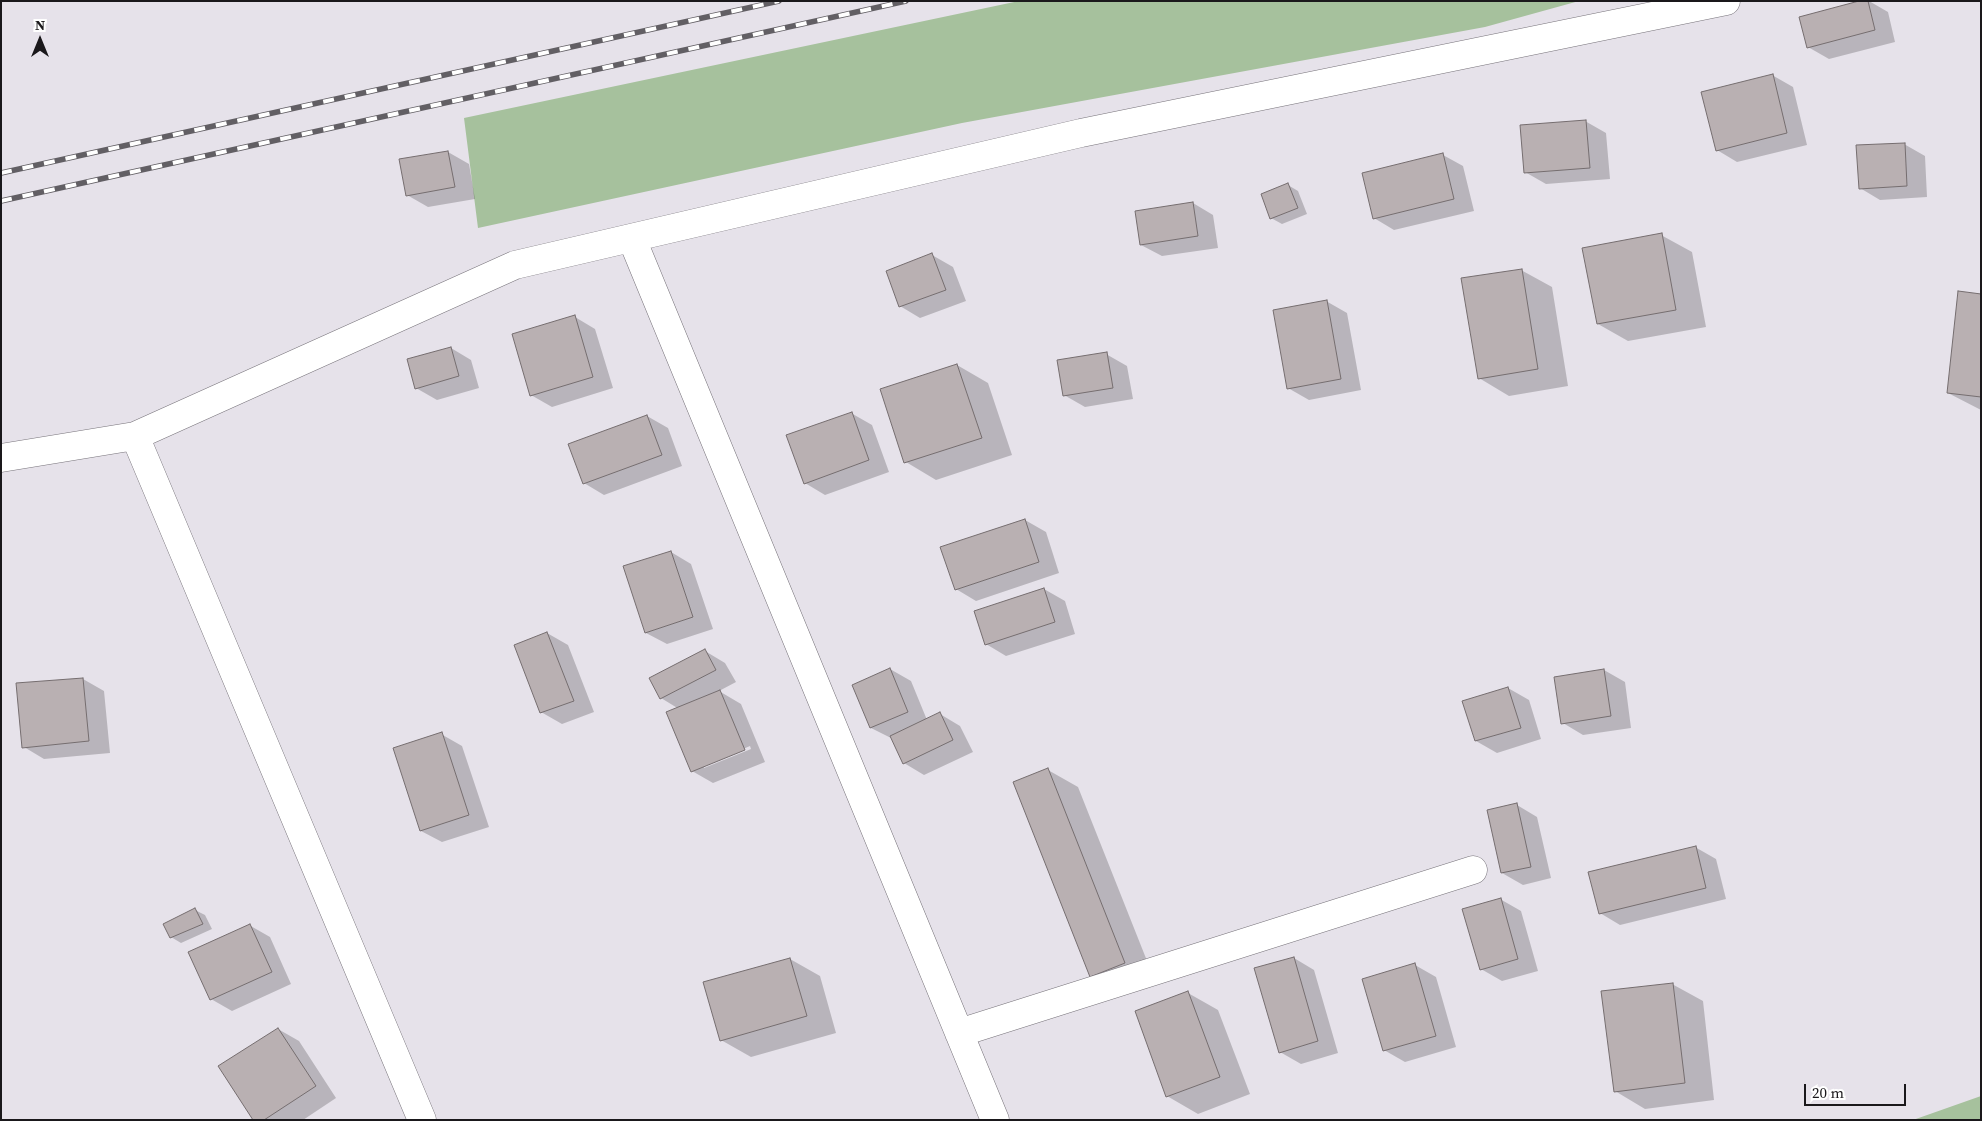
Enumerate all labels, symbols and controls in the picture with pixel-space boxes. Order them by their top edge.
north arrow [15,15,65,65]
text: N [35,15,45,35]
scale bar [1807,1074,1910,1106]
text: 20 m [1812,1082,1844,1103]

